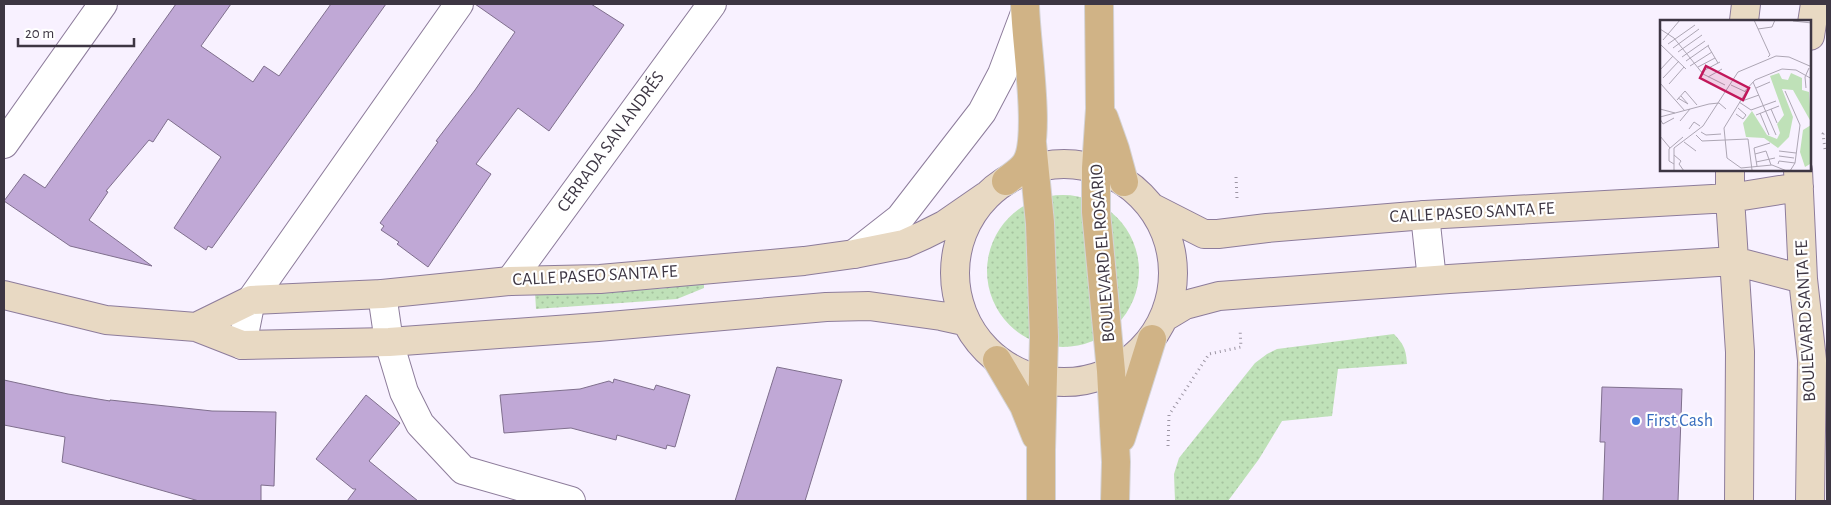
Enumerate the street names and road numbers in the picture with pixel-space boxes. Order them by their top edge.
street label: CERRADA SAN ANDRÉS [552,67,668,216]
street label: BOULEVARD EL ROSARIO [1088,163,1118,343]
street label: CALLE PASEO SANTA FE [1389,200,1555,226]
street label: BOULEVARD SANTA FE [1793,239,1819,402]
street label: CALLE PASEO SANTA FE [512,263,678,289]

